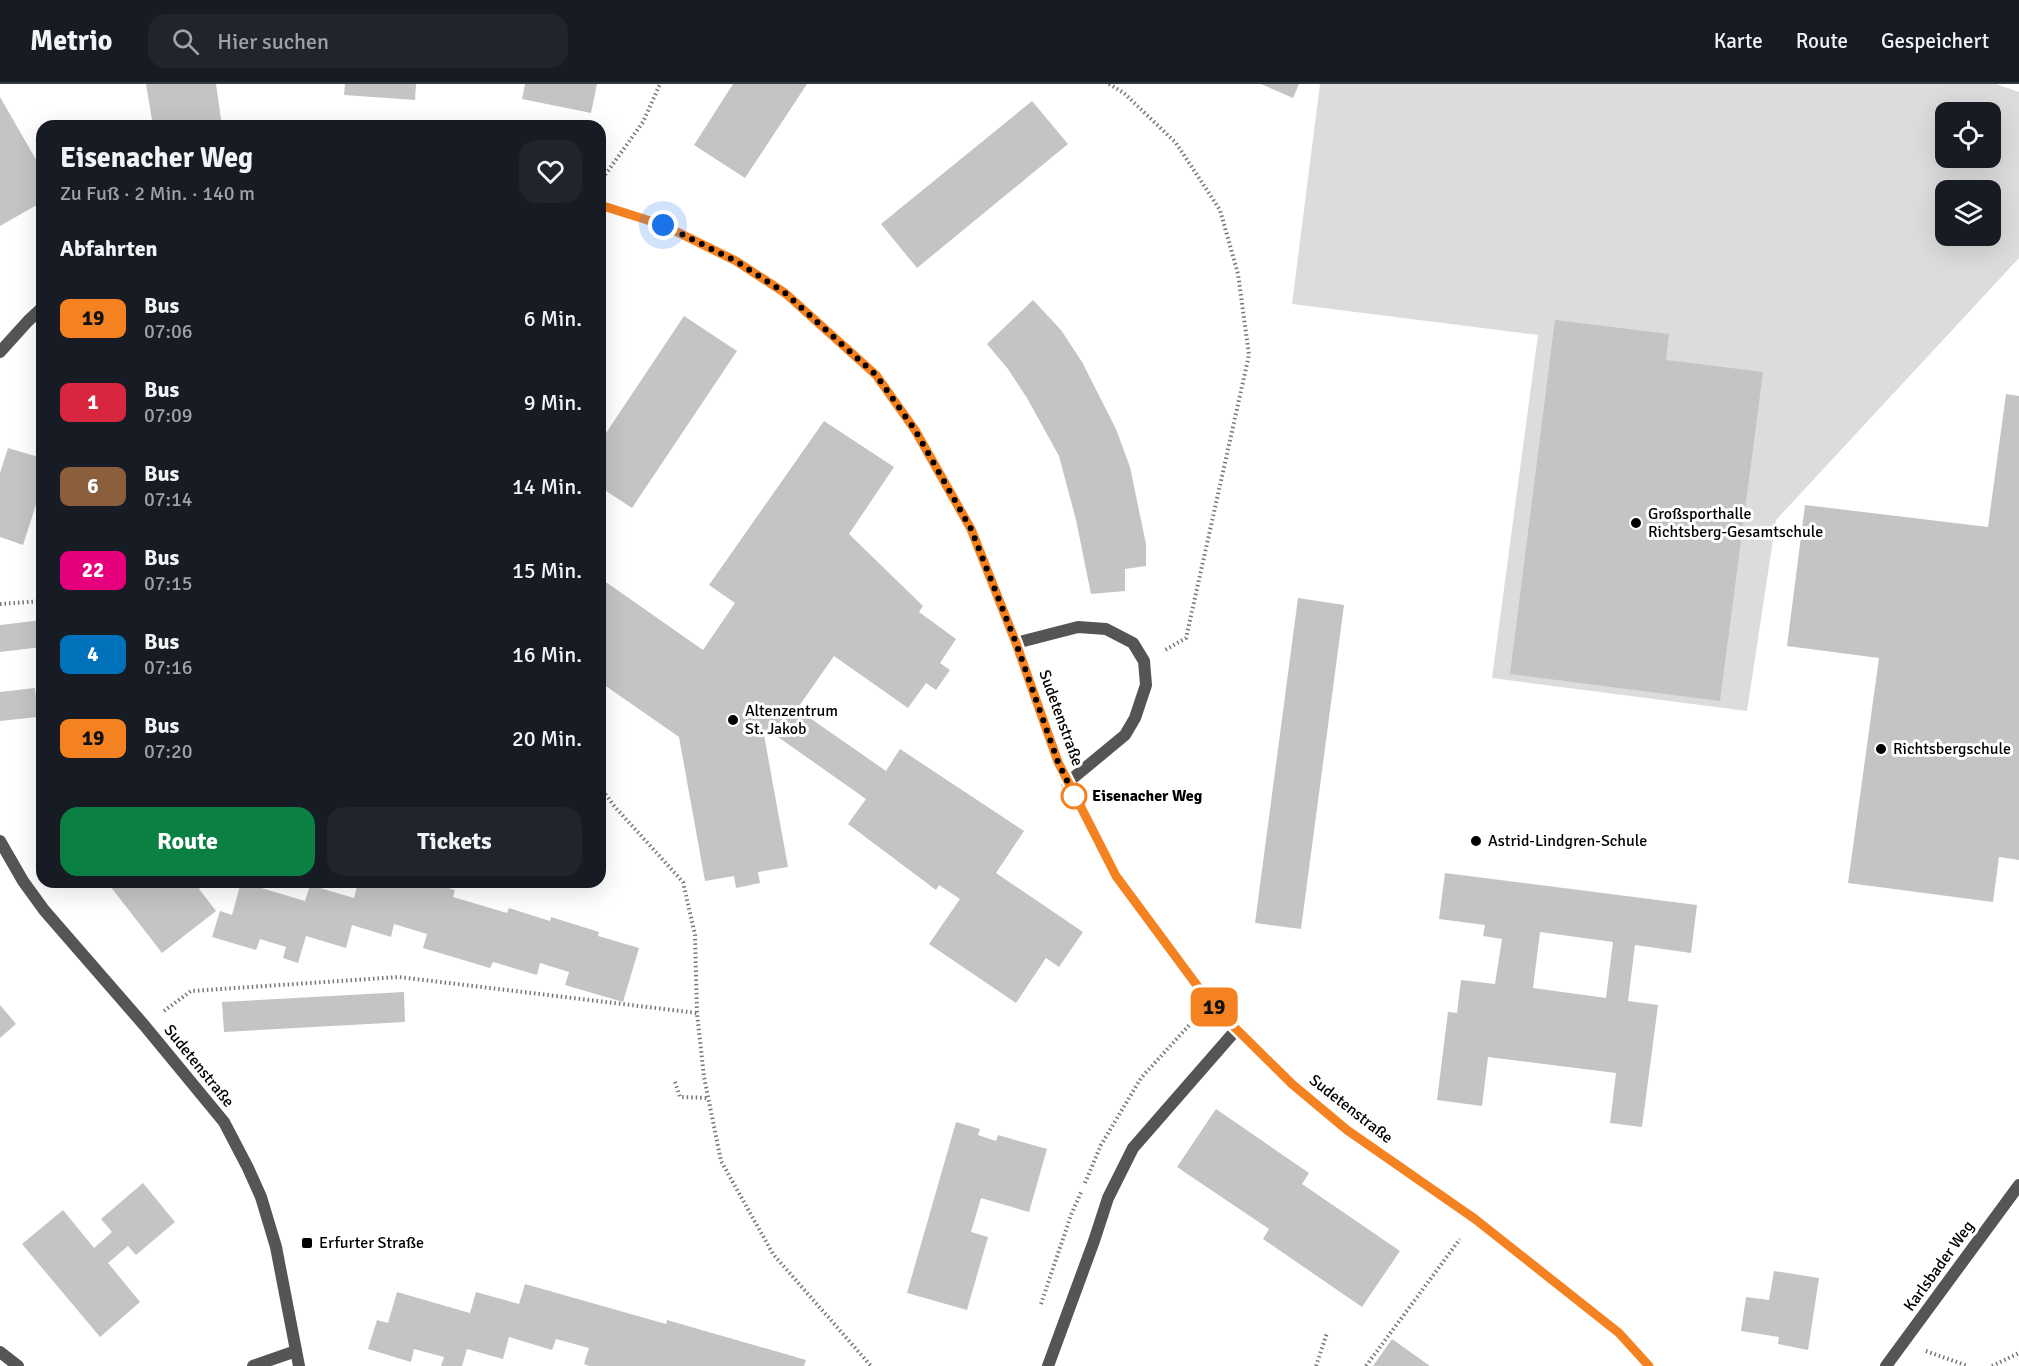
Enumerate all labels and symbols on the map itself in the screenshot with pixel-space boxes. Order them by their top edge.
your location [648,210,678,240]
place label: Großsporthalle Richtsberg-Gesamtschule [1648,504,1823,542]
marker: Großsporthalle Richtsberg-Gesamtschule [1629,516,1643,530]
street label: Sudetenstraße [1034,667,1088,769]
place label: Altenzentrum St. Jakob [745,701,838,739]
marker: Altenzentrum St. Jakob [726,713,740,727]
place label: Richtsbergschule [1893,739,2011,759]
marker: Richtsbergschule [1874,742,1888,756]
marker: Eisenacher Weg [1061,783,1087,809]
place label: Eisenacher Weg [1092,786,1203,806]
place label: Astrid-Lindgren-Schule [1488,831,1647,851]
marker: Astrid-Lindgren-Schule [1469,834,1483,848]
line badge: 19 [1187,988,1241,1026]
street label: Sudetenstraße [159,1021,239,1111]
street label: Sudetenstraße [1305,1070,1397,1148]
street label: Karlsbader Weg [1899,1217,1979,1315]
place label: Erfurter Straße [319,1233,424,1253]
marker: Erfurter Straße [300,1236,314,1250]

